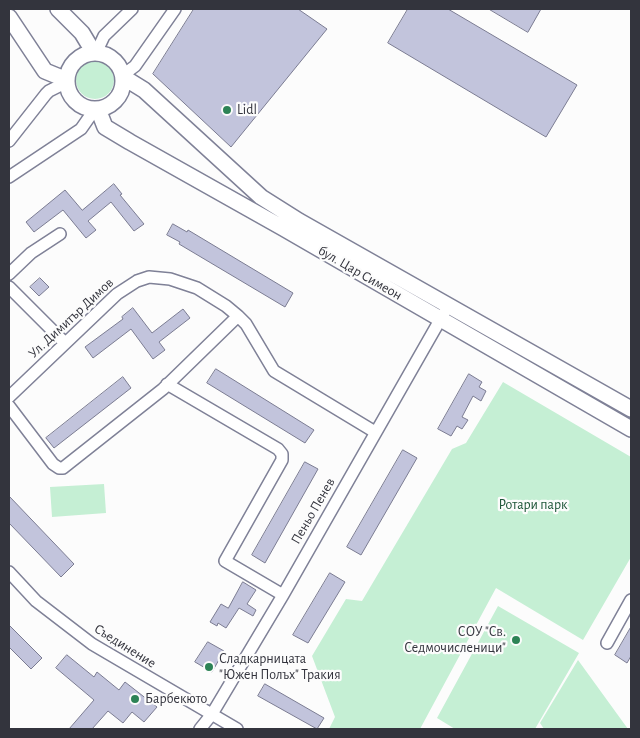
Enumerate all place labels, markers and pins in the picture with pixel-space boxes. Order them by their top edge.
place label: Lidl [237,102,257,118]
marker: Lidl [221,104,233,116]
place label: СОУ "Св. Седмочисленици" [404,624,506,656]
marker: СОУ "Св. Седмочисленици" [510,634,522,646]
place label: Сладкарницата "Южен Полъх" Тракия [219,651,341,684]
marker: Сладкарницата "Южен Полъх" Тракия [203,661,215,673]
place label: Барбекюто [145,691,207,707]
marker: Барбекюто [129,693,141,705]

